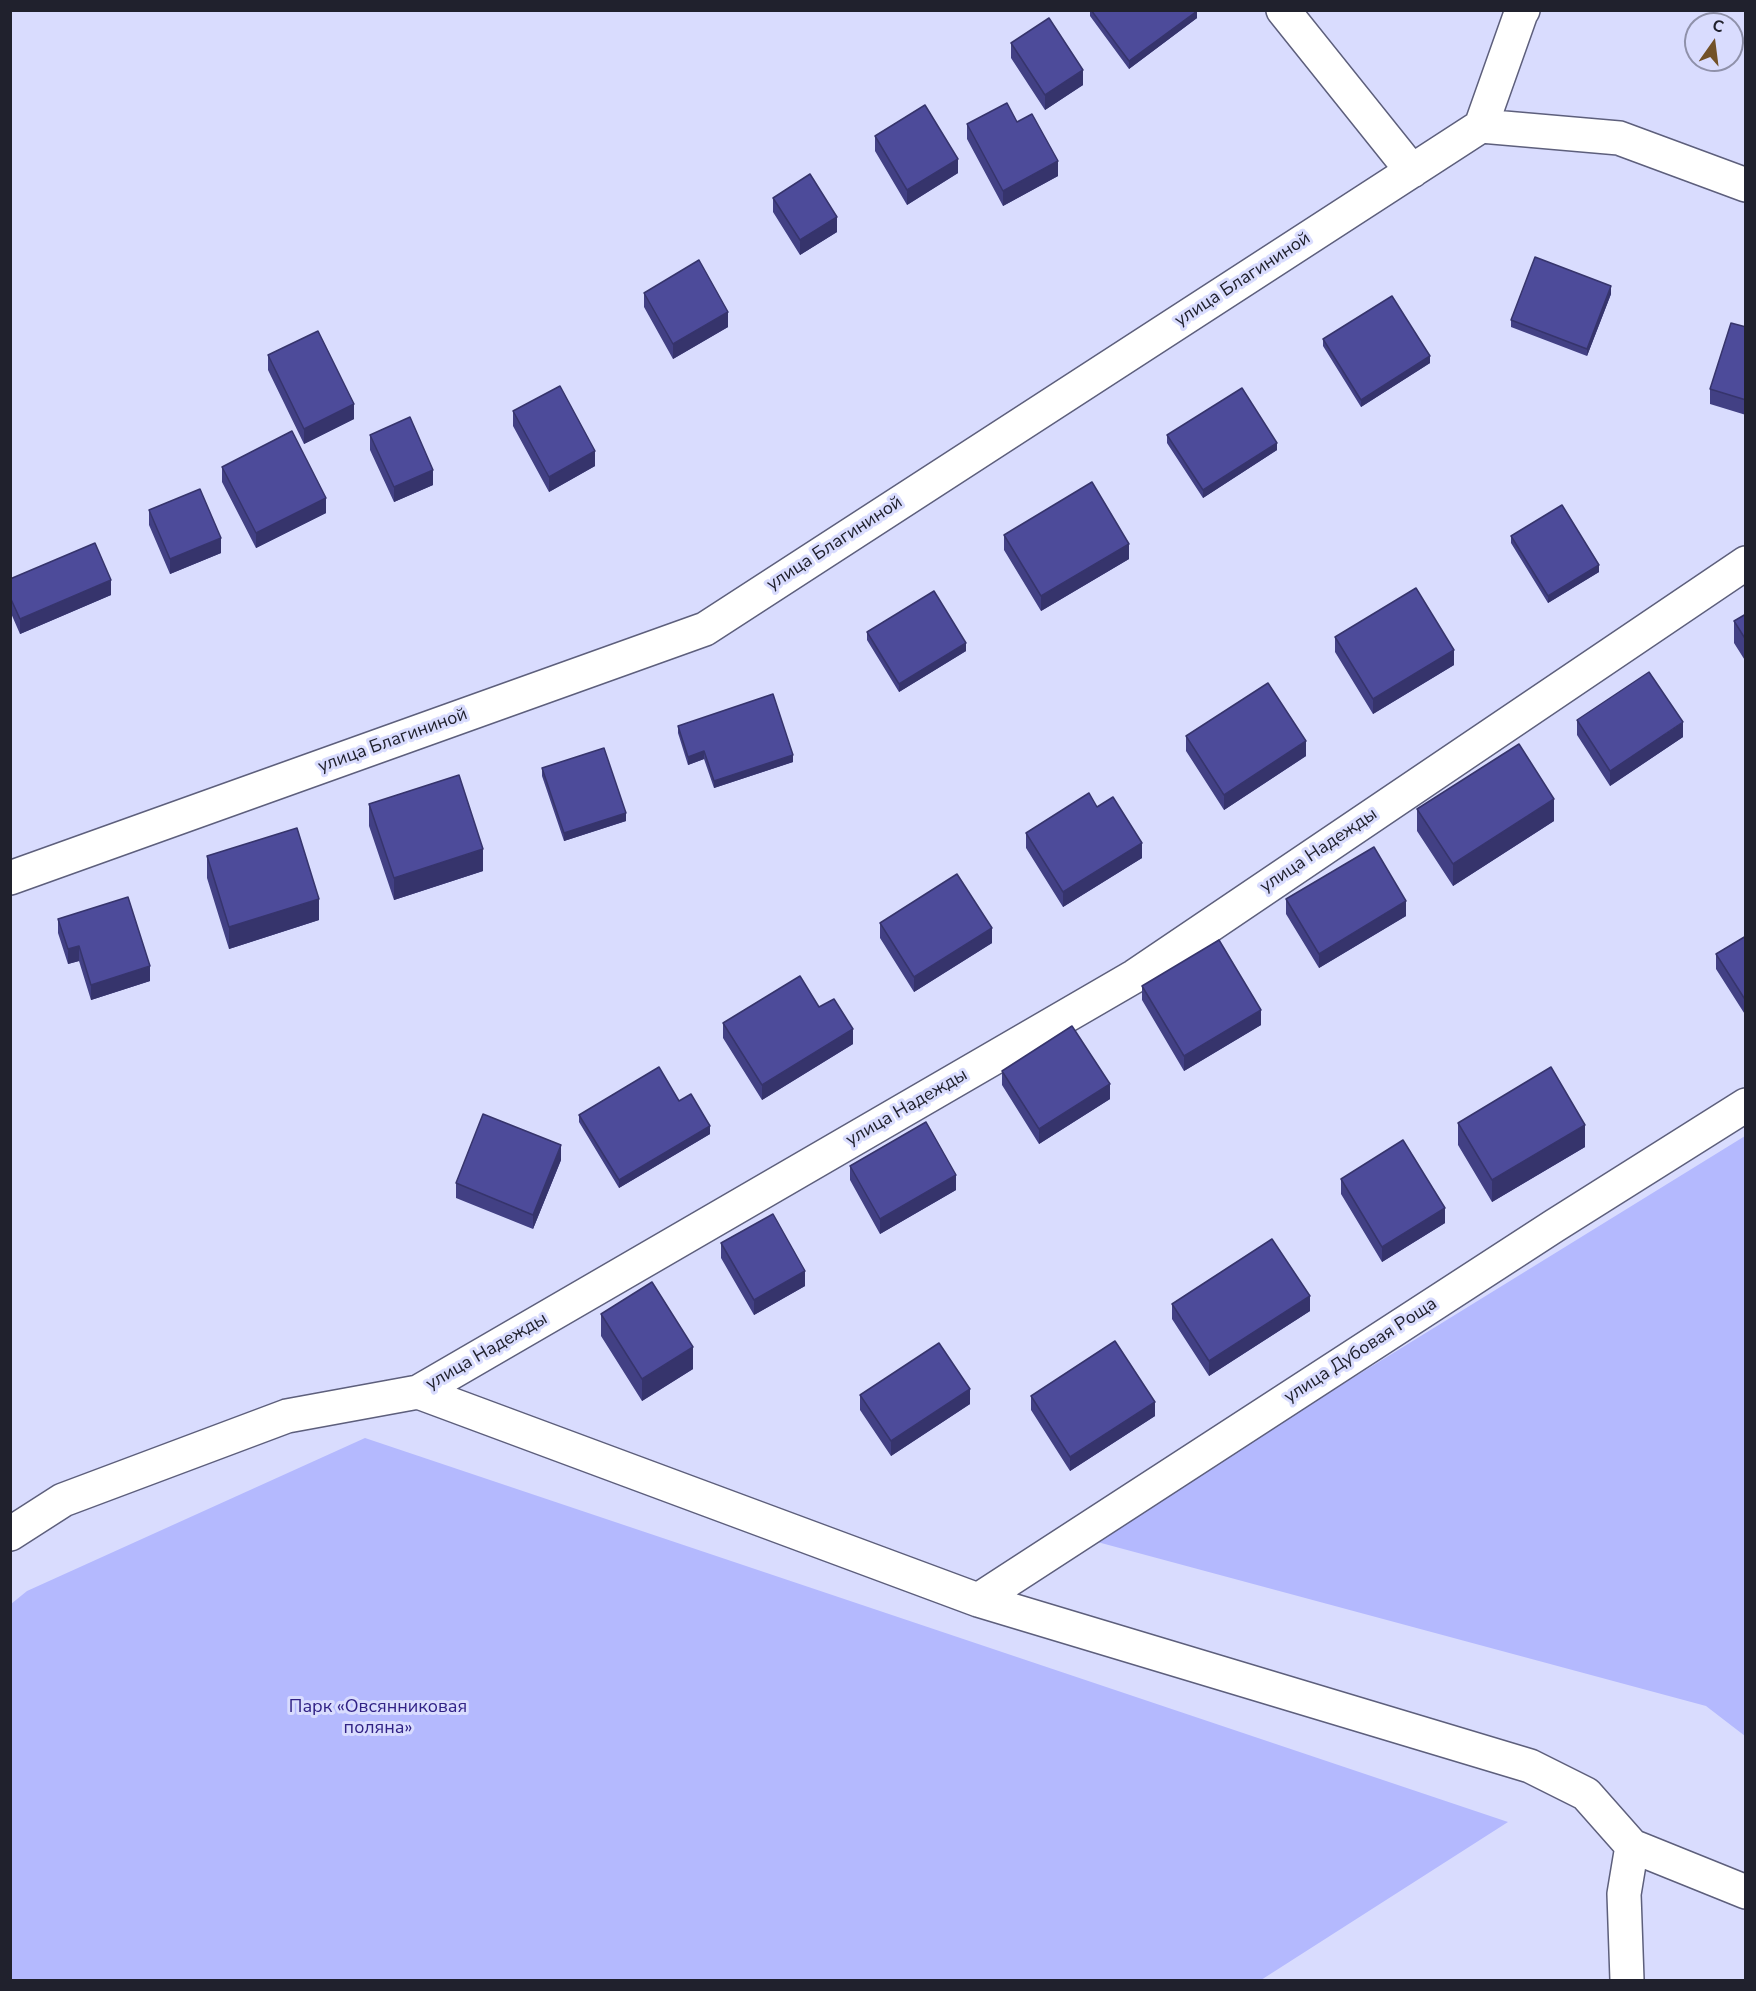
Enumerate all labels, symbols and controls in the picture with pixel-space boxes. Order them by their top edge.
north arrow [1684,12,1744,72]
text: С [1710,14,1726,38]
street label: улица Благининой [1171,228,1315,332]
street label: улица Благининой [763,492,907,596]
street label: улица Благининой [315,704,471,778]
street label: улица Надежды [1256,804,1382,898]
street label: улица Надежды [842,1065,972,1151]
street label: улица Дубовая Роща [1280,1293,1442,1409]
street label: улица Надежды [422,1309,552,1395]
park label: Парк «Овсянниковая поляна» [289,1697,467,1740]

